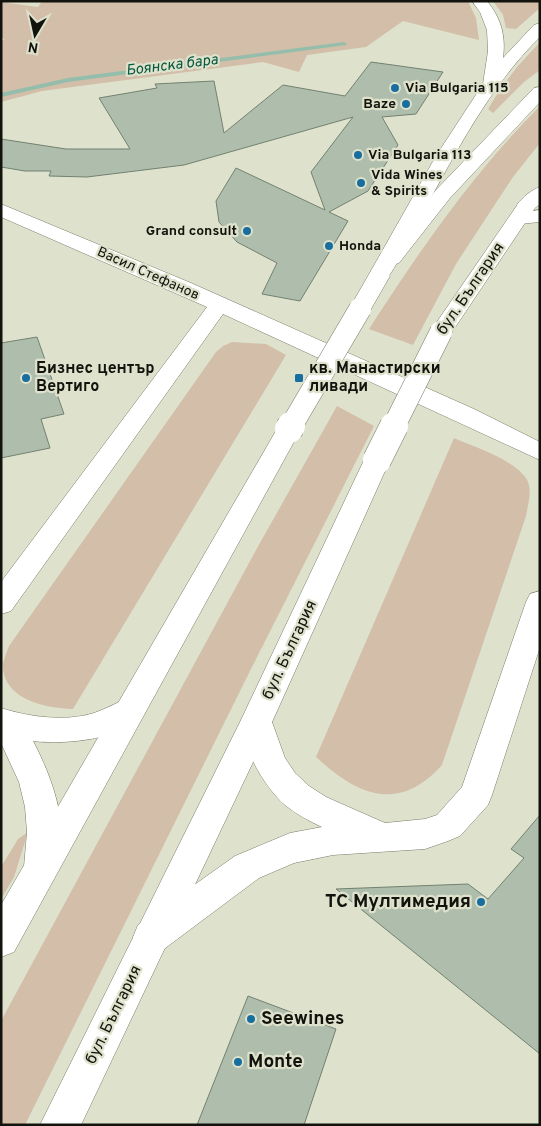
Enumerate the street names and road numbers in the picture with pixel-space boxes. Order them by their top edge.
street label: бул. България [433,239,509,339]
street label: Васил Стефанов [94,244,202,304]
street label: бул. България [258,597,322,703]
street label: бул. България [81,962,147,1068]

